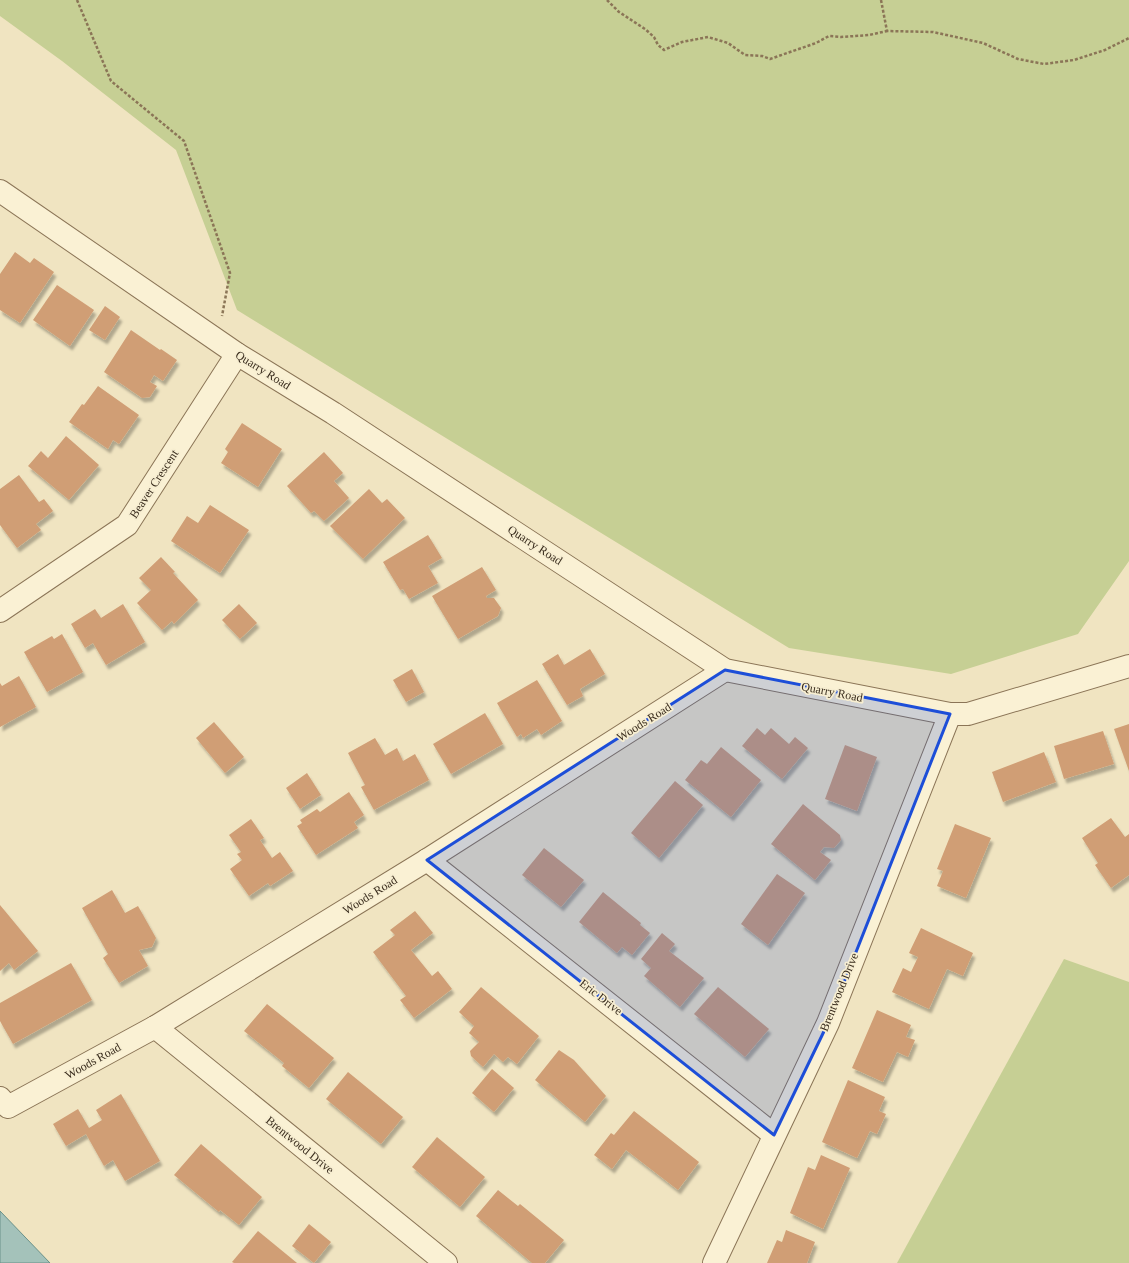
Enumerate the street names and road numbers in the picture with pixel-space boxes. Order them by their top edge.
street label: Quarry Road [233,348,293,392]
street label: Beaver Crescent [127,447,182,521]
street label: Quarry Road [505,522,565,568]
street label: Quarry Road [800,679,864,705]
street label: Woods Road [614,700,674,744]
street label: Woods Road [340,873,400,917]
street label: Brentwood Drive [817,951,861,1033]
street label: Eric Drive [577,976,625,1018]
street label: Woods Road [63,1040,123,1082]
street label: Brentwood Drive [263,1113,337,1177]

